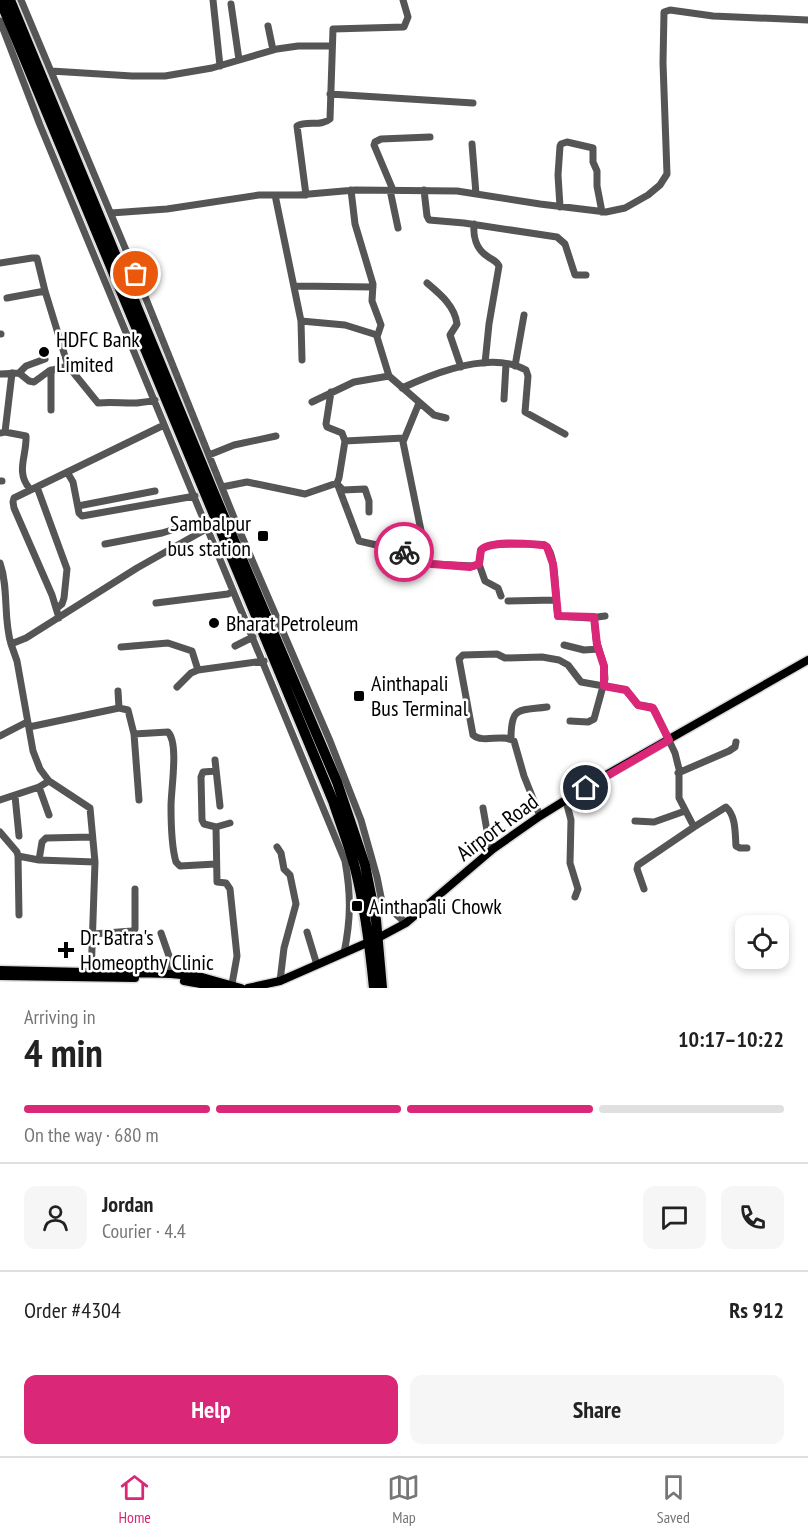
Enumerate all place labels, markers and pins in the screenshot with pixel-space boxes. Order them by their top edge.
pin [110,248,161,299]
place label: HDFC Bank Limited [56,325,140,378]
marker: HDFC Bank Limited [37,345,51,359]
place label: Sambalpur bus station [168,509,251,562]
marker: Sambalpur bus station [256,529,270,543]
place label: Bharat Petroleum [226,609,358,637]
marker: Bharat Petroleum [207,616,221,630]
place label: Ainthapali Bus Terminal [371,669,469,722]
marker: Ainthapali Bus Terminal [352,689,366,703]
pin [560,762,611,813]
place label: Ainthapali Chowk [369,892,502,920]
marker: Ainthapali Chowk [350,899,364,913]
place label: Dr. Batra's Homeopthy Clinic [80,923,214,976]
marker: Dr. Batra's Homeopthy Clinic [57,941,75,959]

